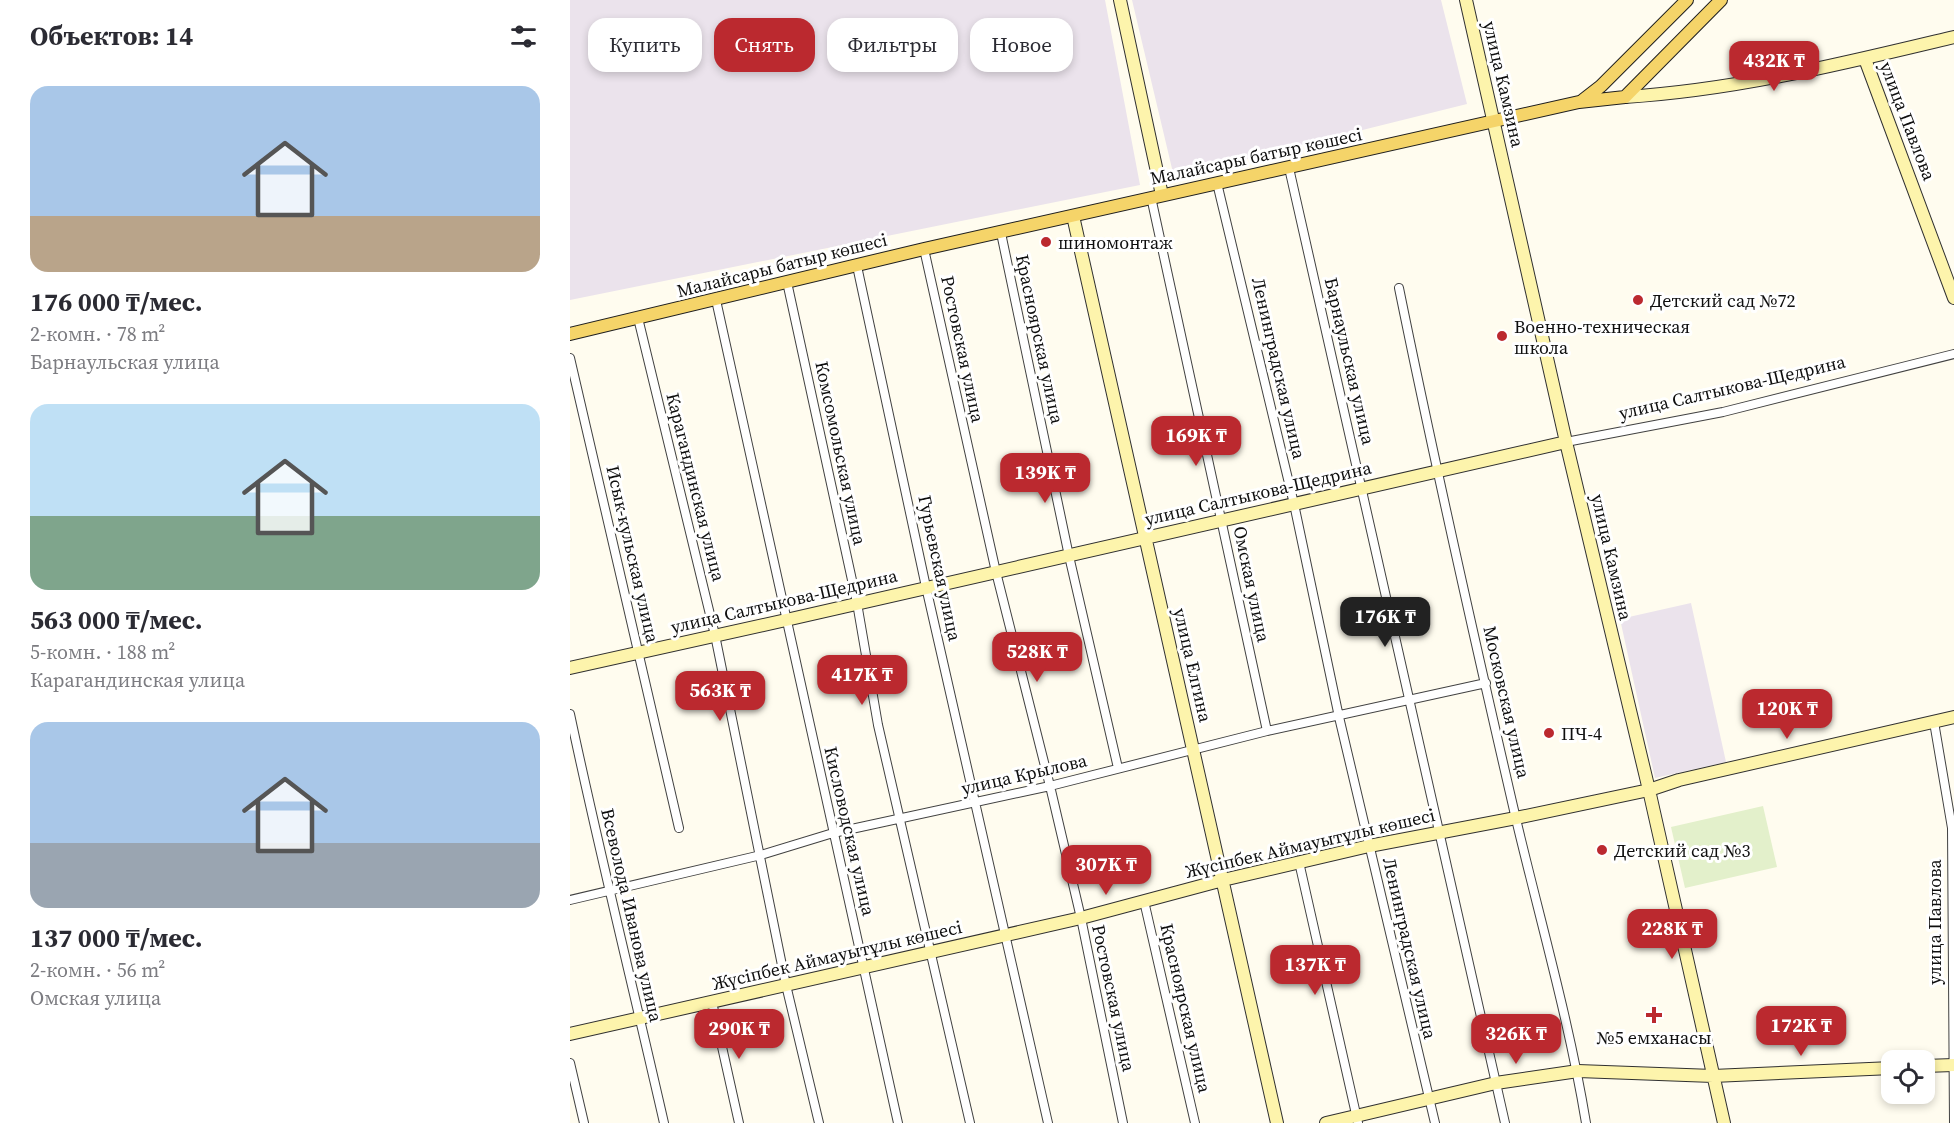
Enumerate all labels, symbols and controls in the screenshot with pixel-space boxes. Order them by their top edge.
text: Объектов: 14 [30,18,193,54]
chip: Купить [588,18,702,72]
chip: Снять [714,18,815,72]
chip: Фильтры [827,18,958,72]
chip: Новое [970,18,1073,72]
street label: улица Камзина [1477,18,1531,150]
icon: filters [507,20,540,53]
pin: 432K ₸ [1725,41,1823,92]
text: 432K ₸ [1743,46,1805,74]
street label: улица Павлова [1874,58,1942,185]
street label: Малайсары батыр көшесі [1148,121,1364,191]
icon: home [231,125,339,233]
street label: Малайсары батыр көшесі [674,227,890,303]
place label: шиномонтаж [1058,230,1173,255]
marker: шиномонтаж [1039,235,1053,249]
street label: Красноярская улица [1010,252,1070,427]
street label: Ростовская улица [935,273,991,426]
street label: Ленинградская улица [1246,275,1312,462]
street label: Барнаульская улица [1319,275,1382,448]
text: 176 000 ₸/мес. [30,284,203,320]
place label: Детский сад №72 [1650,288,1796,313]
marker: Детский сад №72 [1631,293,1645,307]
place label: Военно-техническая школа [1514,314,1690,360]
text: 2-комн. · 78 m² [30,320,165,348]
marker: Военно-техническая школа [1495,329,1509,343]
text: Барнаульская улица [30,348,220,376]
street label: улица Салтыкова-Щедрина [1616,349,1849,425]
street label: Комсомольская улица [809,359,873,548]
street label: Карагандинская улица [660,390,732,585]
pin: 169K ₸ [1147,416,1245,467]
text: 169K ₸ [1165,421,1227,449]
icon: home [231,443,339,551]
pin: 139K ₸ [996,453,1094,504]
street label: улица Салтыкова-Щедрина [1142,455,1375,531]
text: 139K ₸ [1014,458,1076,486]
street label: Исык-кульская улица [600,463,666,646]
street label: улица Камзина [1585,491,1639,623]
street label: Гурьевская улица [912,493,968,644]
street label: Омская улица [1228,524,1277,645]
street label: улица Салтыкова-Щедрина [668,563,901,639]
pin: 176K ₸ [1336,597,1434,648]
text: 563 000 ₸/мес. [30,602,203,638]
text: 176K ₸ [1354,602,1416,630]
street label: улица Елгина [1168,606,1218,725]
street label: Московская улица [1477,623,1537,781]
pin: 528K ₸ [988,632,1086,683]
text: 528K ₸ [1006,637,1068,665]
text: 5-комн. · 188 m² [30,638,175,666]
pin: 417K ₸ [813,655,911,706]
text: 417K ₸ [831,660,893,688]
text: Карагандинская улица [30,666,245,694]
pin: 563K ₸ [671,671,769,722]
text: 563K ₸ [689,676,751,704]
pin: 120K ₸ [1738,689,1836,740]
text: 120K ₸ [1756,694,1818,722]
place label: ПЧ-4 [1561,721,1602,746]
marker: ПЧ-4 [1542,726,1556,740]
street label: Кисловодская улица [818,744,882,919]
street label: улица Крылова [959,747,1090,801]
icon: home [231,761,339,869]
street label: Жүсіпбек Аймауытұлы көшесі [1183,802,1437,884]
street label: Всеволода Иванова улица [595,806,669,1025]
place label: Детский сад №3 [1614,838,1751,863]
marker: Детский сад №3 [1595,843,1609,857]
pin: 307K ₸ [1057,845,1155,896]
text: 307K ₸ [1075,850,1137,878]
street label: Ленинградская улица [1377,855,1443,1042]
street label: улица Павлова [1922,858,1947,985]
pin: 228K ₸ [1623,909,1721,960]
street label: Жүсіпбек Аймауытұлы көшесі [710,914,964,996]
text: 228K ₸ [1641,914,1703,942]
text: 137 000 ₸/мес. [30,920,203,956]
street label: Красноярская улица [1154,921,1218,1096]
street label: Ростовская улица [1086,922,1142,1075]
pin: 137K ₸ [1266,945,1364,996]
text: 137K ₸ [1284,950,1346,978]
text: 2-комн. · 56 m² [30,956,165,984]
text: Омская улица [30,984,161,1012]
marker: №5 емханасы [1645,1006,1663,1024]
pin: 172K ₸ [1752,1006,1850,1057]
pin: 290K ₸ [690,1009,788,1060]
text: 172K ₸ [1770,1011,1832,1039]
text: 290K ₸ [708,1014,770,1042]
pin: 326K ₸ [1467,1014,1565,1065]
text: 326K ₸ [1485,1019,1547,1047]
place label: №5 емханасы [1596,1025,1712,1050]
map controls [1881,1050,1935,1104]
button: locate [1881,1050,1935,1104]

